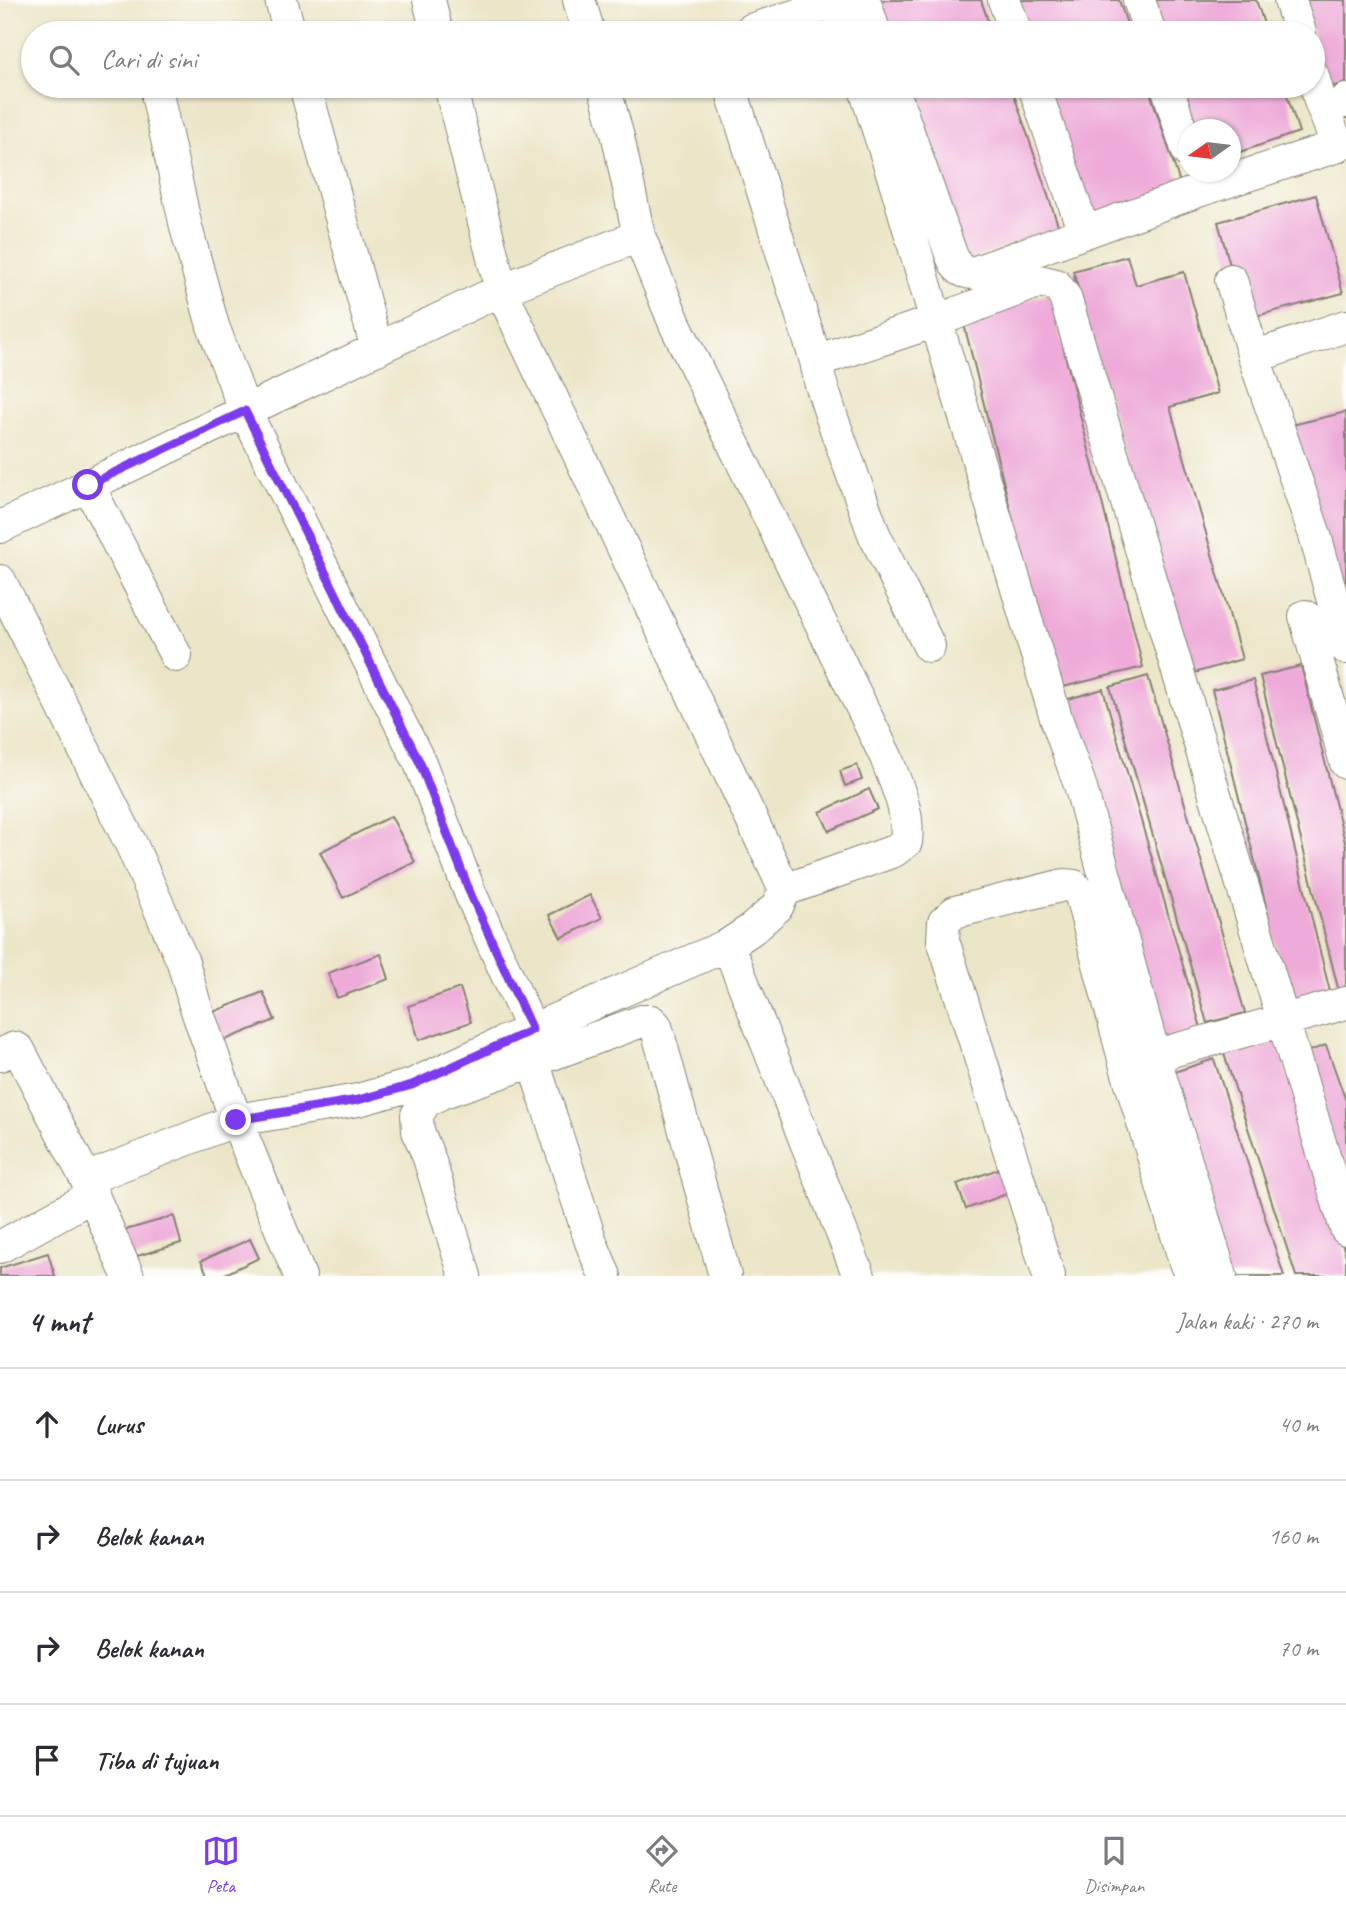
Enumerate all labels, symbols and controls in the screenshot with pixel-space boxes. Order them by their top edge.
search box [21,21,1325,98]
icon: search [45,41,83,79]
text: Cari di sini [101,43,197,76]
north arrow [1178,119,1241,182]
route start [72,469,103,500]
route end [220,1104,251,1135]
text: 4 mnt [28,1303,90,1341]
text: Jalan kaki · 270 m [1176,1307,1318,1336]
icon: ahead [28,1405,66,1443]
text: Lurus [95,1408,143,1441]
text: 40 m [1279,1410,1318,1439]
icon: right [28,1517,66,1555]
text: Belok kanan [95,1520,204,1553]
text: 160 m [1269,1522,1318,1551]
icon: right [28,1629,66,1667]
text: Belok kanan [95,1632,204,1665]
text: 70 m [1279,1634,1318,1663]
icon: arrive [28,1741,66,1779]
text: Tiba di tujuan [95,1744,219,1777]
tab: Peta [202,1832,240,1898]
tab: Rute [643,1832,681,1898]
tab: Disimpan [1084,1832,1144,1898]

